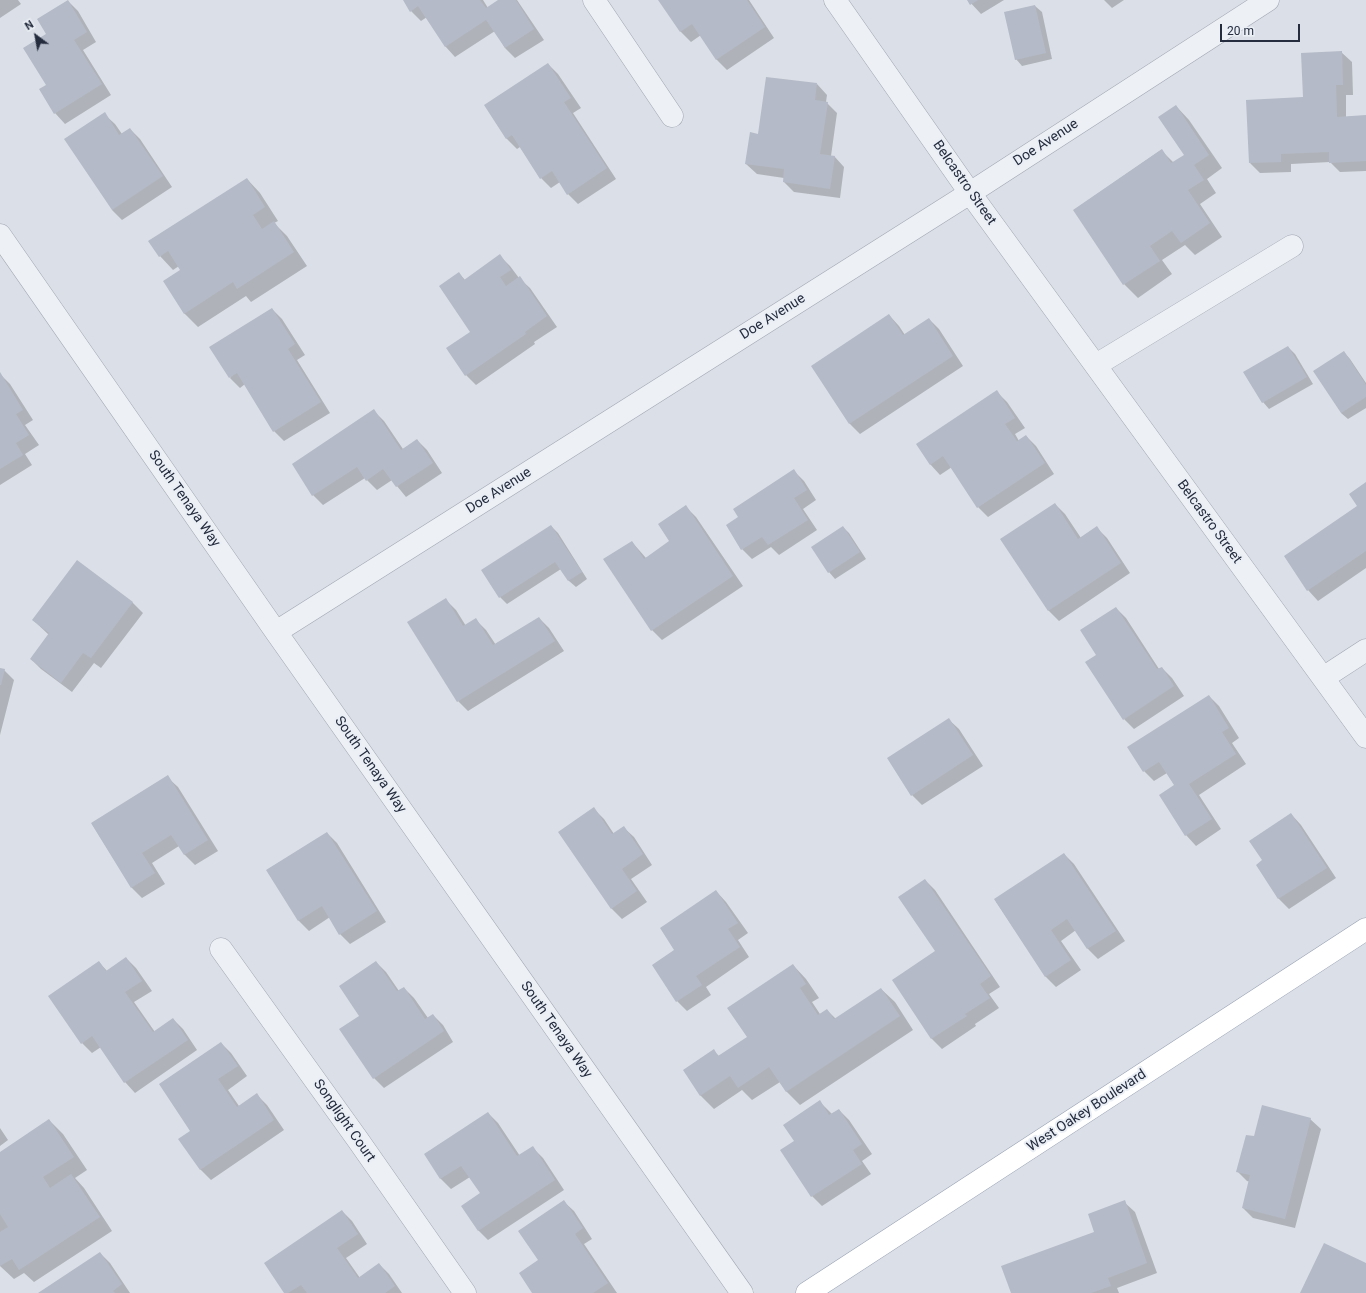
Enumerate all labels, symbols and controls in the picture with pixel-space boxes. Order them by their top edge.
north arrow [16,16,56,56]
scale bar [1222,16,1302,42]
text: N [23,18,36,33]
text: 20 m [1227,24,1254,38]
street label: Doe Avenue [1010,116,1082,170]
street label: Belcastro Street [929,138,999,228]
street label: Doe Avenue [737,290,809,344]
street label: South Tenaya Way [144,447,224,551]
street label: Doe Avenue [463,464,535,518]
street label: Belcastro Street [1173,477,1245,567]
street label: South Tenaya Way [330,713,410,817]
street label: South Tenaya Way [516,978,596,1082]
street label: West Oakey Boulevard [1024,1066,1150,1156]
street label: Songlight Court [309,1077,379,1165]

